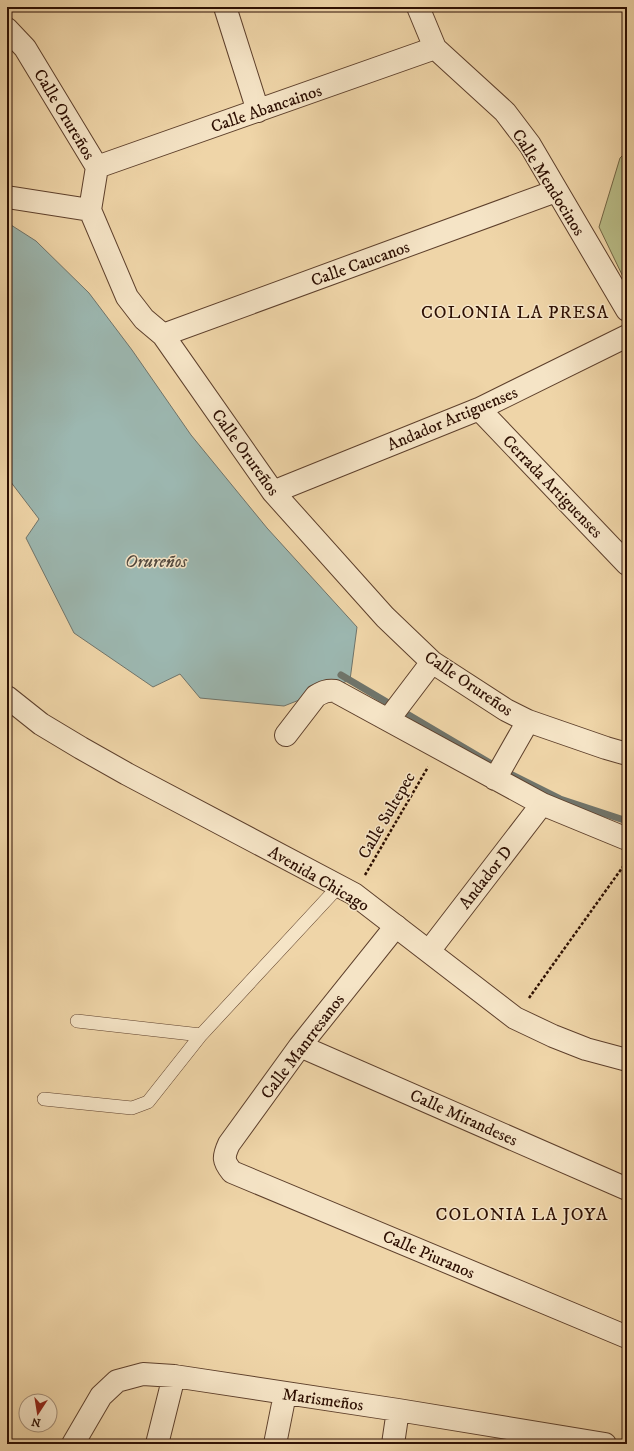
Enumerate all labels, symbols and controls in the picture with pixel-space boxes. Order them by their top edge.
street label: Calle Orureños [28,65,100,164]
street label: Calle Abancainos [208,80,325,138]
street label: Calle Mendocinos [507,125,590,240]
street label: Calle Caucanos [308,236,413,292]
district label: COLONIA LA PRESA [421,302,609,324]
street label: Andador Artiguenses [384,381,521,456]
street label: Calle Orureños [206,405,284,501]
street label: Cerrada Artiguenses [497,430,607,543]
water label: Orureños [125,551,187,573]
street label: Calle Orureños [420,646,517,722]
street label: Calle Sultepec [353,768,421,863]
street label: Avenida Chicago [264,841,373,917]
street label: Andador D [454,841,517,914]
street label: Calle Manrresanos [256,989,350,1104]
street label: Calle Mirandeses [406,1084,521,1152]
district label: COLONIA LA JOYA [436,1204,608,1226]
street label: Calle Piuranos [379,1226,478,1284]
street label: Marismeños [281,1383,365,1417]
north arrow [18,1393,58,1433]
text: N [30,1414,42,1430]

